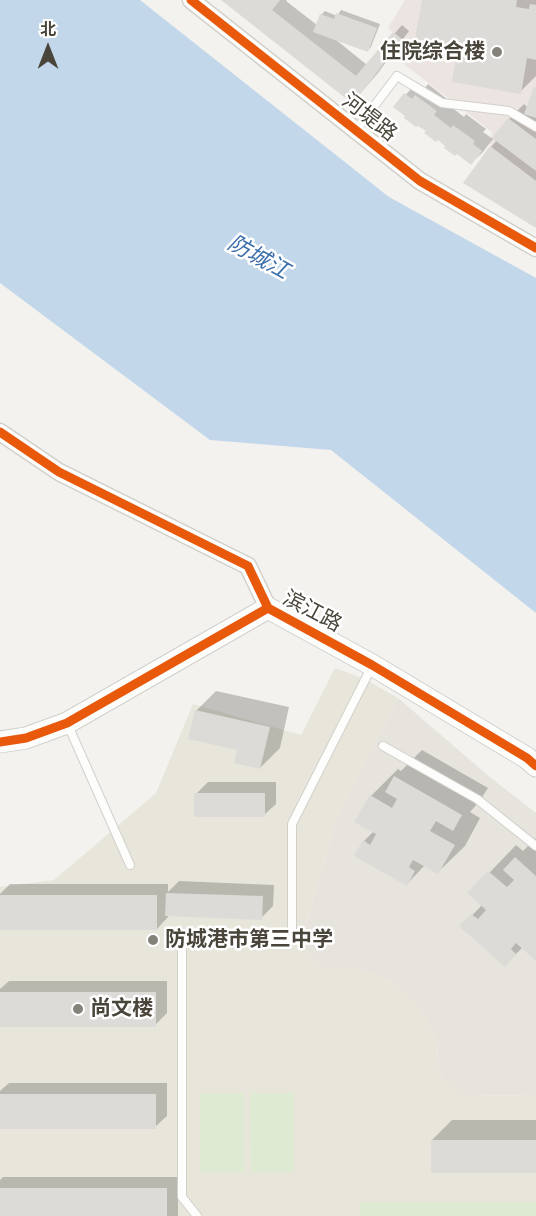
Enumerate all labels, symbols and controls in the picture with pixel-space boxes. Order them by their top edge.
north arrow [18,18,78,78]
text: 北 [40,19,56,40]
place label: 住院综合楼 [380,39,485,65]
marker: 住院综合楼 [490,45,504,59]
street label: 河堤路 [336,89,402,147]
water label: 防城江 [223,230,293,286]
street label: 滨江路 [278,586,346,638]
place label: 防城港市第三中学 [165,927,333,953]
marker: 防城港市第三中学 [146,933,160,947]
place label: 尚文楼 [90,996,153,1022]
marker: 尚文楼 [71,1002,85,1016]

